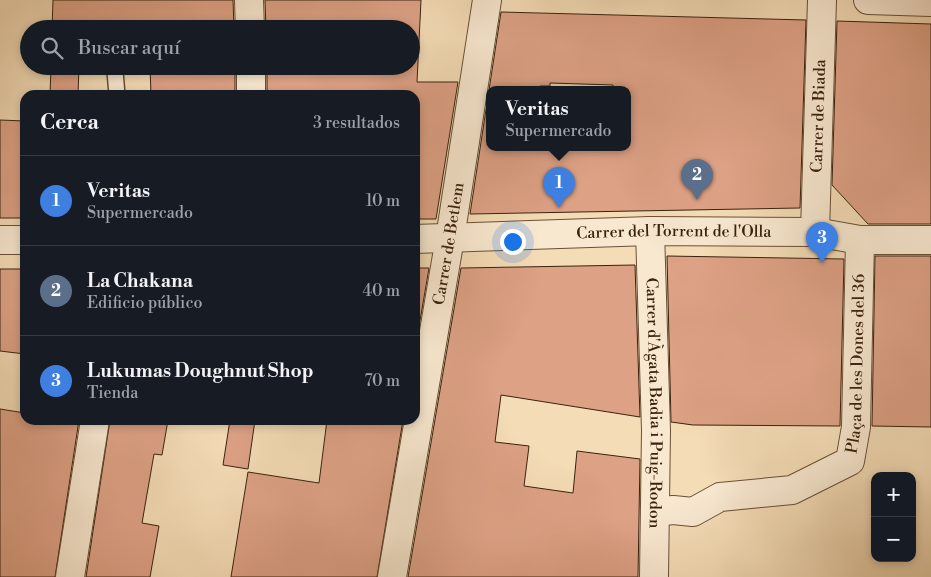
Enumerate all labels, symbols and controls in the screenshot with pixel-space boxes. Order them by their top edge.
search box [20,20,420,75]
icon: search [38,34,66,62]
text: Buscar aquí [78,36,180,60]
street label: Carrer de Biada [807,58,830,173]
popup [486,86,631,151]
text: Veritas [506,97,569,121]
text: Cerca [40,110,99,136]
text: 3 resultados [313,113,400,133]
text: Supermercado [506,121,611,141]
pin: 2 [681,159,713,200]
pin: 1 [543,167,575,208]
text: Veritas [87,179,150,203]
street label: Carrer de Betlem [429,181,468,307]
text: 1 [52,191,60,211]
text: 10 m [366,191,400,211]
text: Supermercado [87,203,193,223]
street label: Carrer del Torrent de l'Olla [576,221,772,244]
pin: 3 [806,222,838,263]
your location [500,229,526,255]
text: La Chakana [87,269,193,293]
street label: Plaça de les Dones del 36 [841,273,869,455]
street label: Carrer d'Àgata Badia i Puig-Rodon [641,277,666,529]
text: 2 [51,281,61,301]
text: 40 m [363,281,400,301]
text: Edificio público [87,293,202,313]
text: Lukumas Doughnut Shop [87,359,314,383]
text: 3 [51,371,61,391]
text: 70 m [364,371,400,391]
text: Tienda [87,383,138,403]
map controls [871,472,916,562]
button: + [871,472,916,517]
button: − [871,517,916,562]

